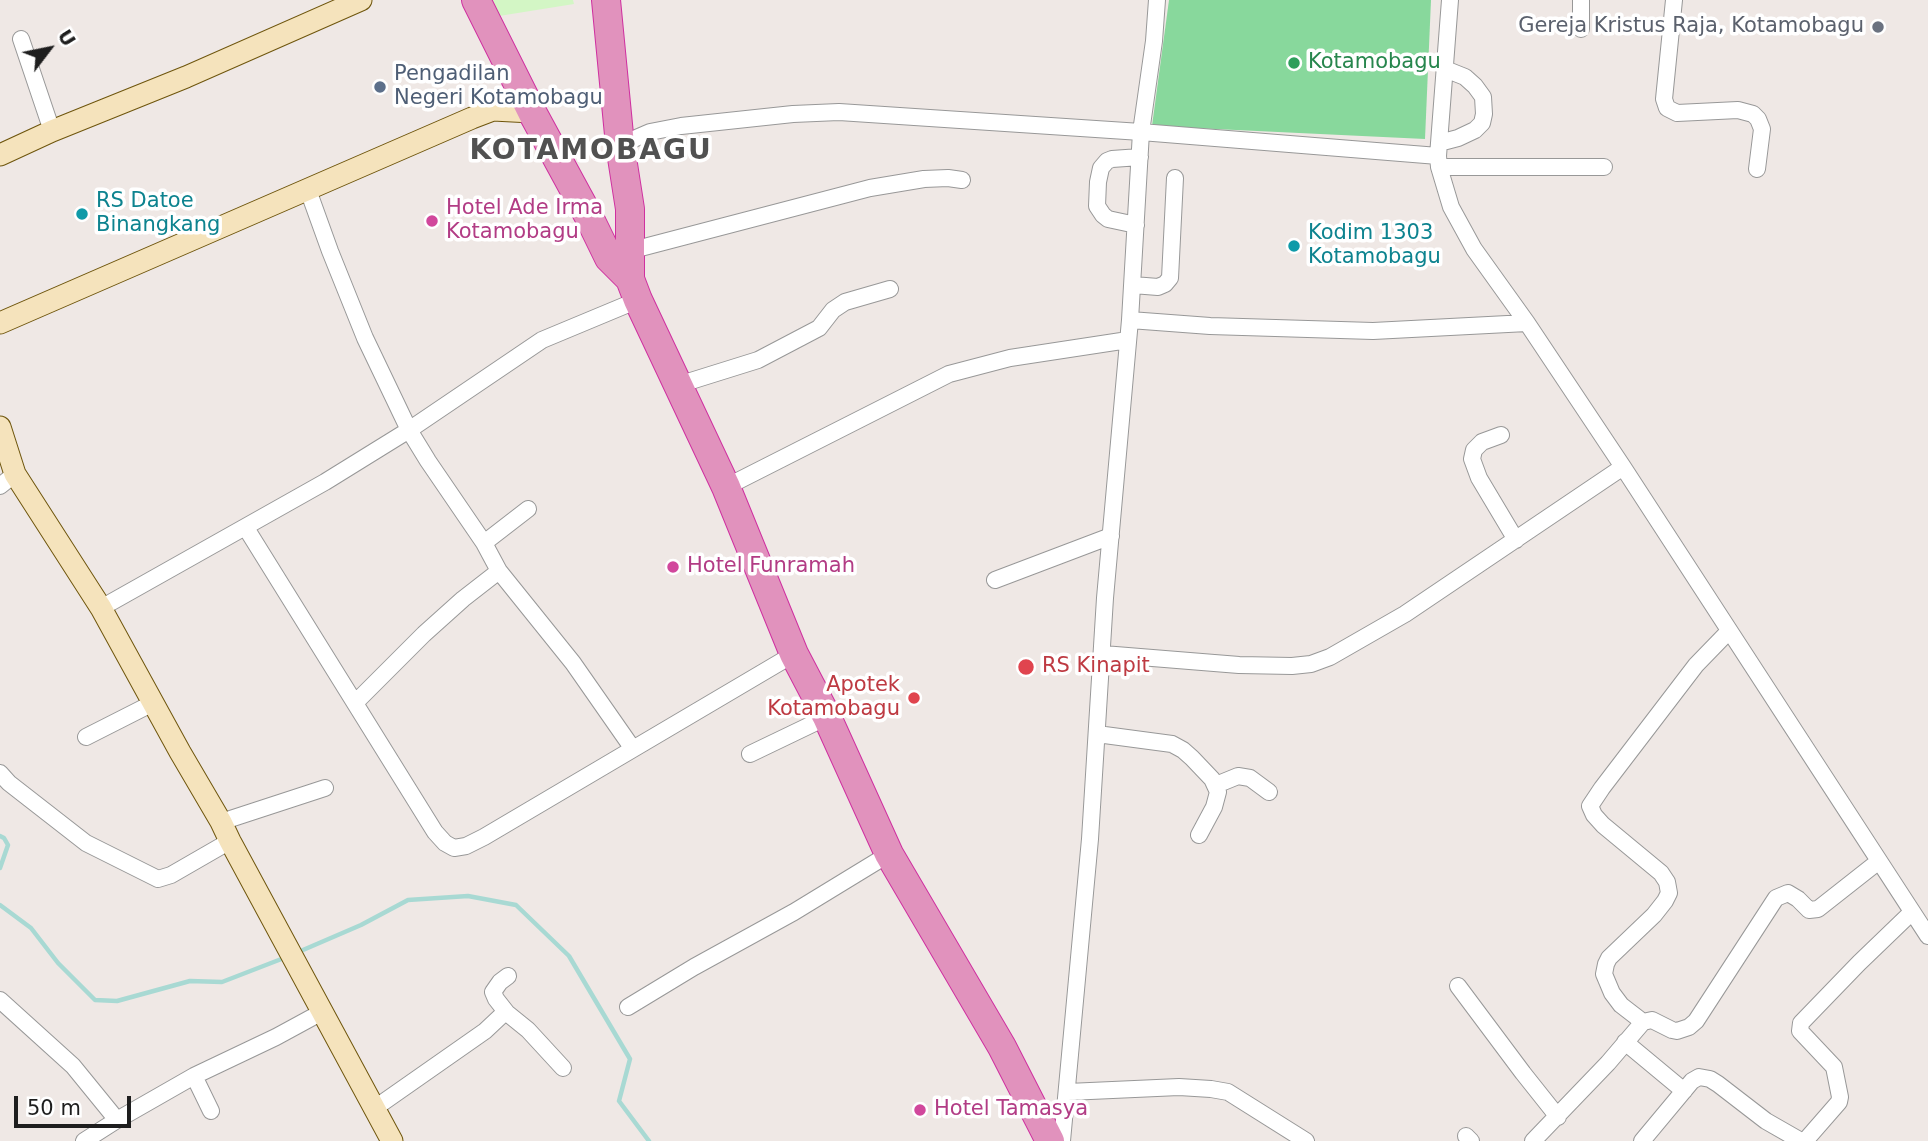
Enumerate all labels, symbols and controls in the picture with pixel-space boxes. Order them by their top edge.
north arrow [14,14,84,84]
place label: Gereja Kristus Raja, Kotamobagu [1518,14,1864,40]
marker: Gereja Kristus Raja, Kotamobagu [1870,19,1886,35]
text: U [53,25,80,50]
place label: Kotamobagu [1308,50,1441,76]
marker: Kotamobagu [1286,55,1302,71]
place label: Pengadilan Negeri Kotamobagu [394,62,603,112]
marker: Pengadilan Negeri Kotamobagu [372,79,388,95]
district label: KOTAMOBAGU [471,135,711,169]
place label: RS Datoe Binangkang [96,189,220,239]
place label: Hotel Ade Irma Kotamobagu [446,196,603,246]
marker: RS Datoe Binangkang [74,206,90,222]
marker: Hotel Ade Irma Kotamobagu [424,213,440,229]
place label: Kodim 1303 Kotamobagu [1308,221,1441,271]
marker: Kodim 1303 Kotamobagu [1286,238,1302,254]
place label: Hotel Funramah [687,554,855,580]
marker: Hotel Funramah [665,559,681,575]
place label: RS Kinapit [1042,654,1150,680]
marker: RS Kinapit [1016,657,1036,677]
place label: Apotek Kotamobagu [767,673,900,723]
marker: Apotek Kotamobagu [906,690,922,706]
scale bar [18,1082,135,1126]
text: 50 m [27,1096,81,1120]
place label: Hotel Tamasya [934,1097,1088,1123]
marker: Hotel Tamasya [912,1102,928,1118]

